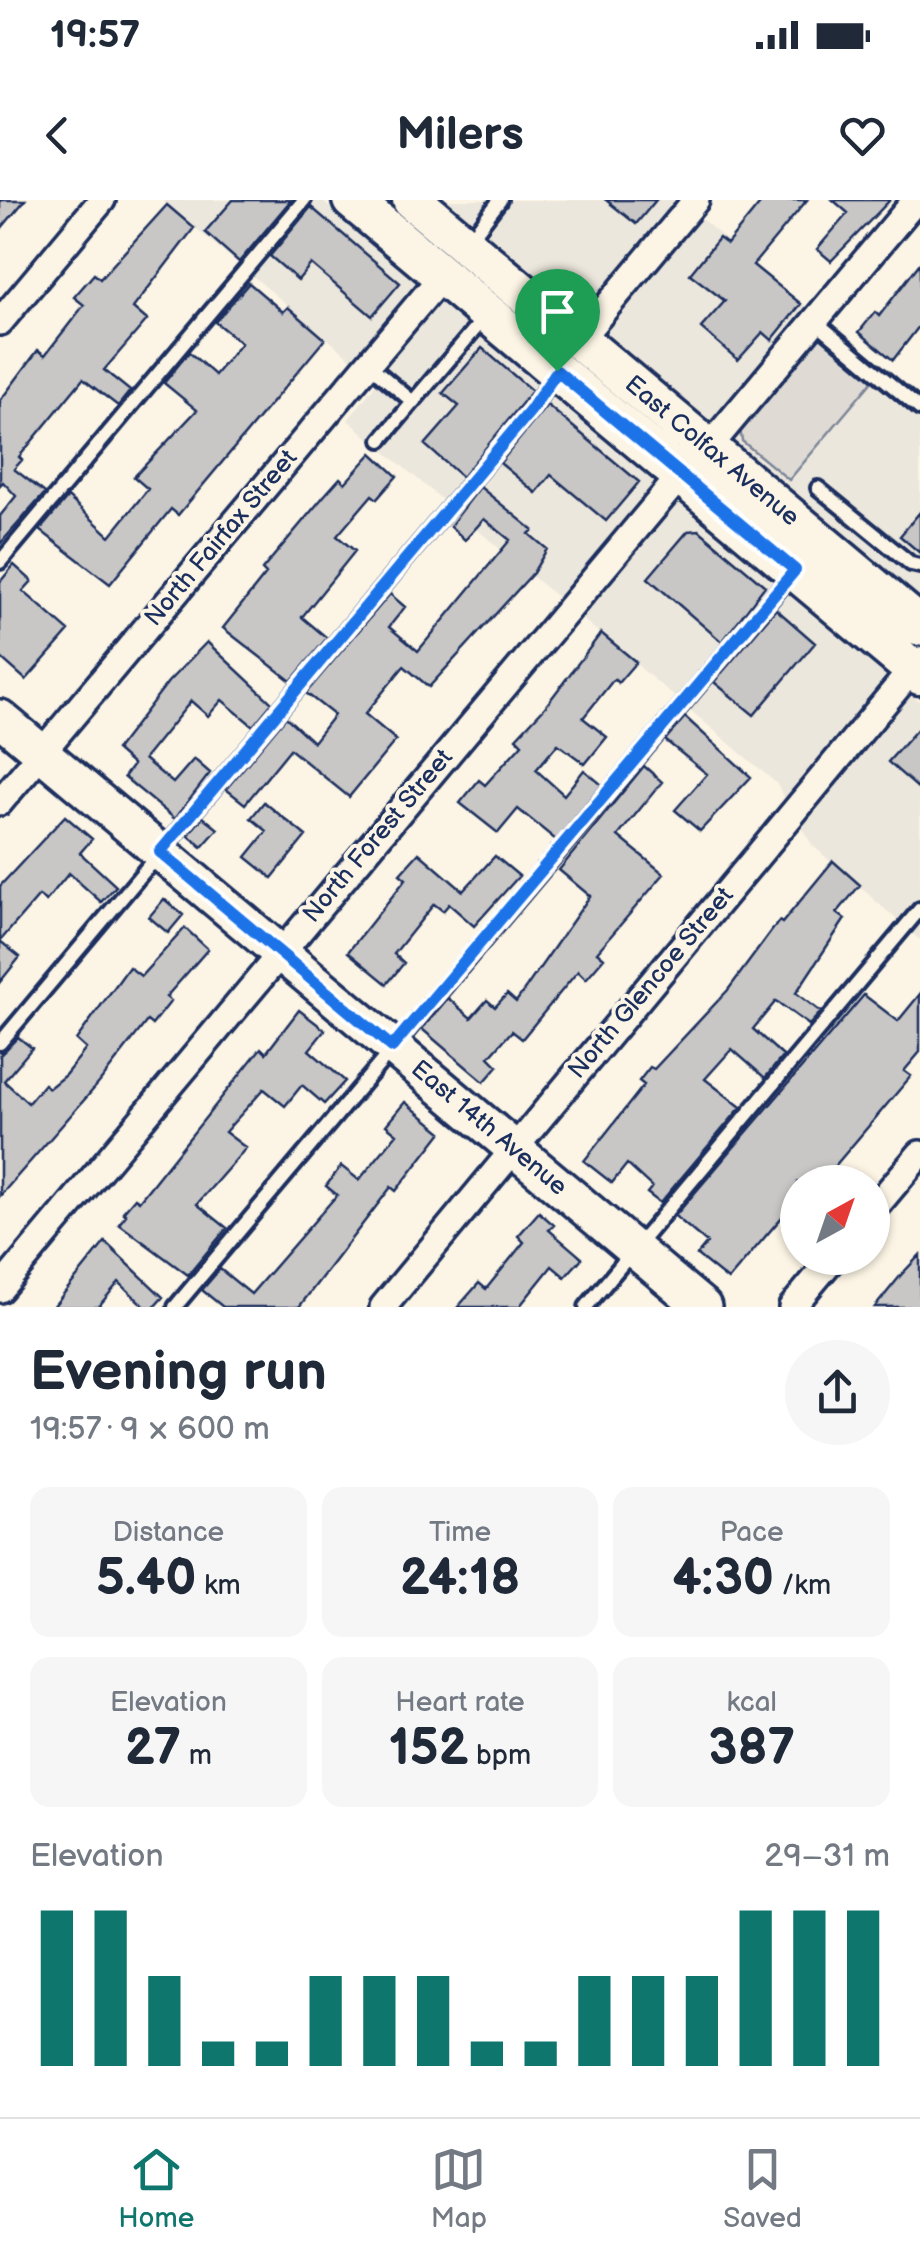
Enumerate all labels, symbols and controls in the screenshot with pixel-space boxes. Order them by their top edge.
text: 19:57 [50,13,140,58]
icon: back [30,108,85,163]
text: Milers [396,108,524,163]
icon: heart [835,108,890,163]
pin [515,269,600,372]
icon: arrive [530,284,585,339]
street label: East Colfax Avenue [618,369,806,533]
street label: North Fairfax Street [138,443,304,633]
street label: North Forest Street [296,743,460,929]
street label: North Glencoe Street [562,881,740,1085]
street label: East 14th Avenue [405,1054,574,1202]
north arrow [780,1165,890,1275]
map controls [780,1165,890,1275]
text: Evening run [30,1339,327,1406]
button: share [785,1340,890,1445]
text: 19:57 · 9 × 600 m [30,1410,270,1449]
text: Distance [112,1516,224,1549]
text: Time [429,1516,491,1549]
text: Pace [720,1516,784,1549]
text: 5.40 [96,1549,196,1609]
text: 24:18 [400,1549,520,1609]
text: 4:30 [672,1549,774,1609]
text: km [196,1569,241,1602]
text: /km [774,1569,831,1602]
text: Elevation [110,1686,227,1719]
text: Heart rate [395,1686,525,1719]
text: kcal [727,1686,777,1719]
text: 27 [125,1719,181,1779]
text: 152 [389,1719,469,1779]
text: 387 [708,1719,795,1779]
text: m [181,1739,212,1772]
text: bpm [469,1739,531,1772]
text: Elevation [30,1837,163,1876]
text: 29–31 m [764,1837,890,1876]
tab: Home [118,2142,194,2235]
tab: Map [431,2142,487,2235]
tab: Saved [723,2142,802,2235]

